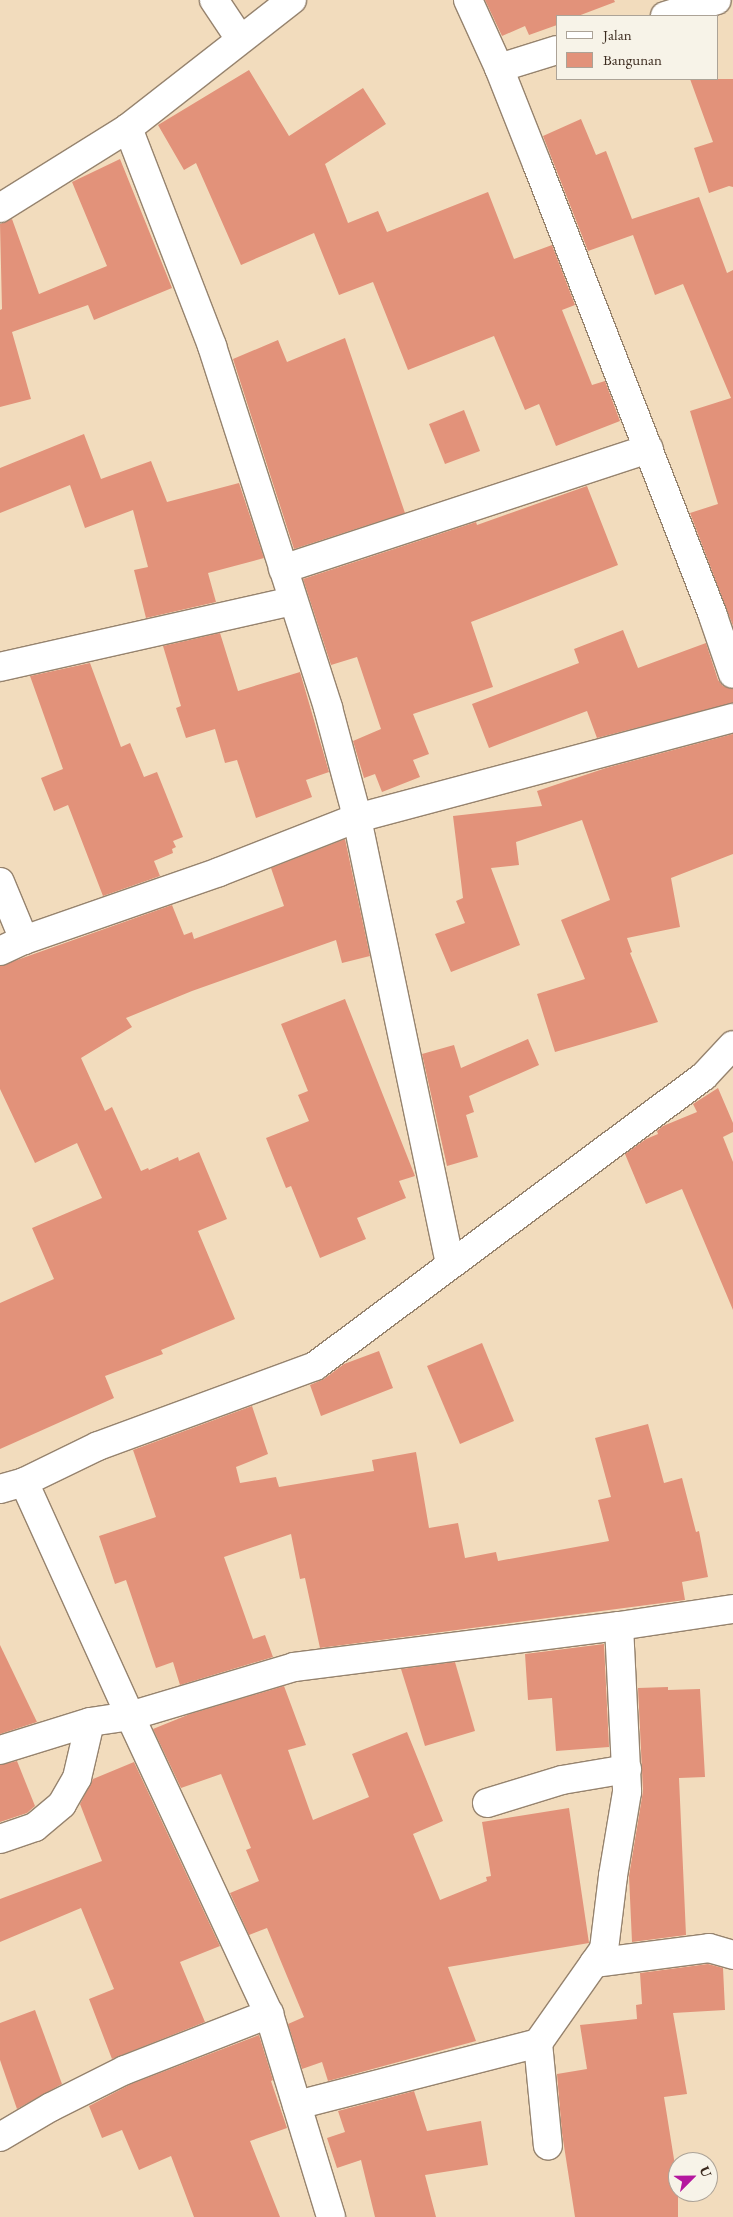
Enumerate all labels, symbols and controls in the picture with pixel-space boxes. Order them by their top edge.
legend [556,15,718,80]
text: Jalan [603,25,632,44]
text: Bangunan [603,50,662,69]
north arrow [668,2152,718,2202]
text: U [696,2163,716,2180]

